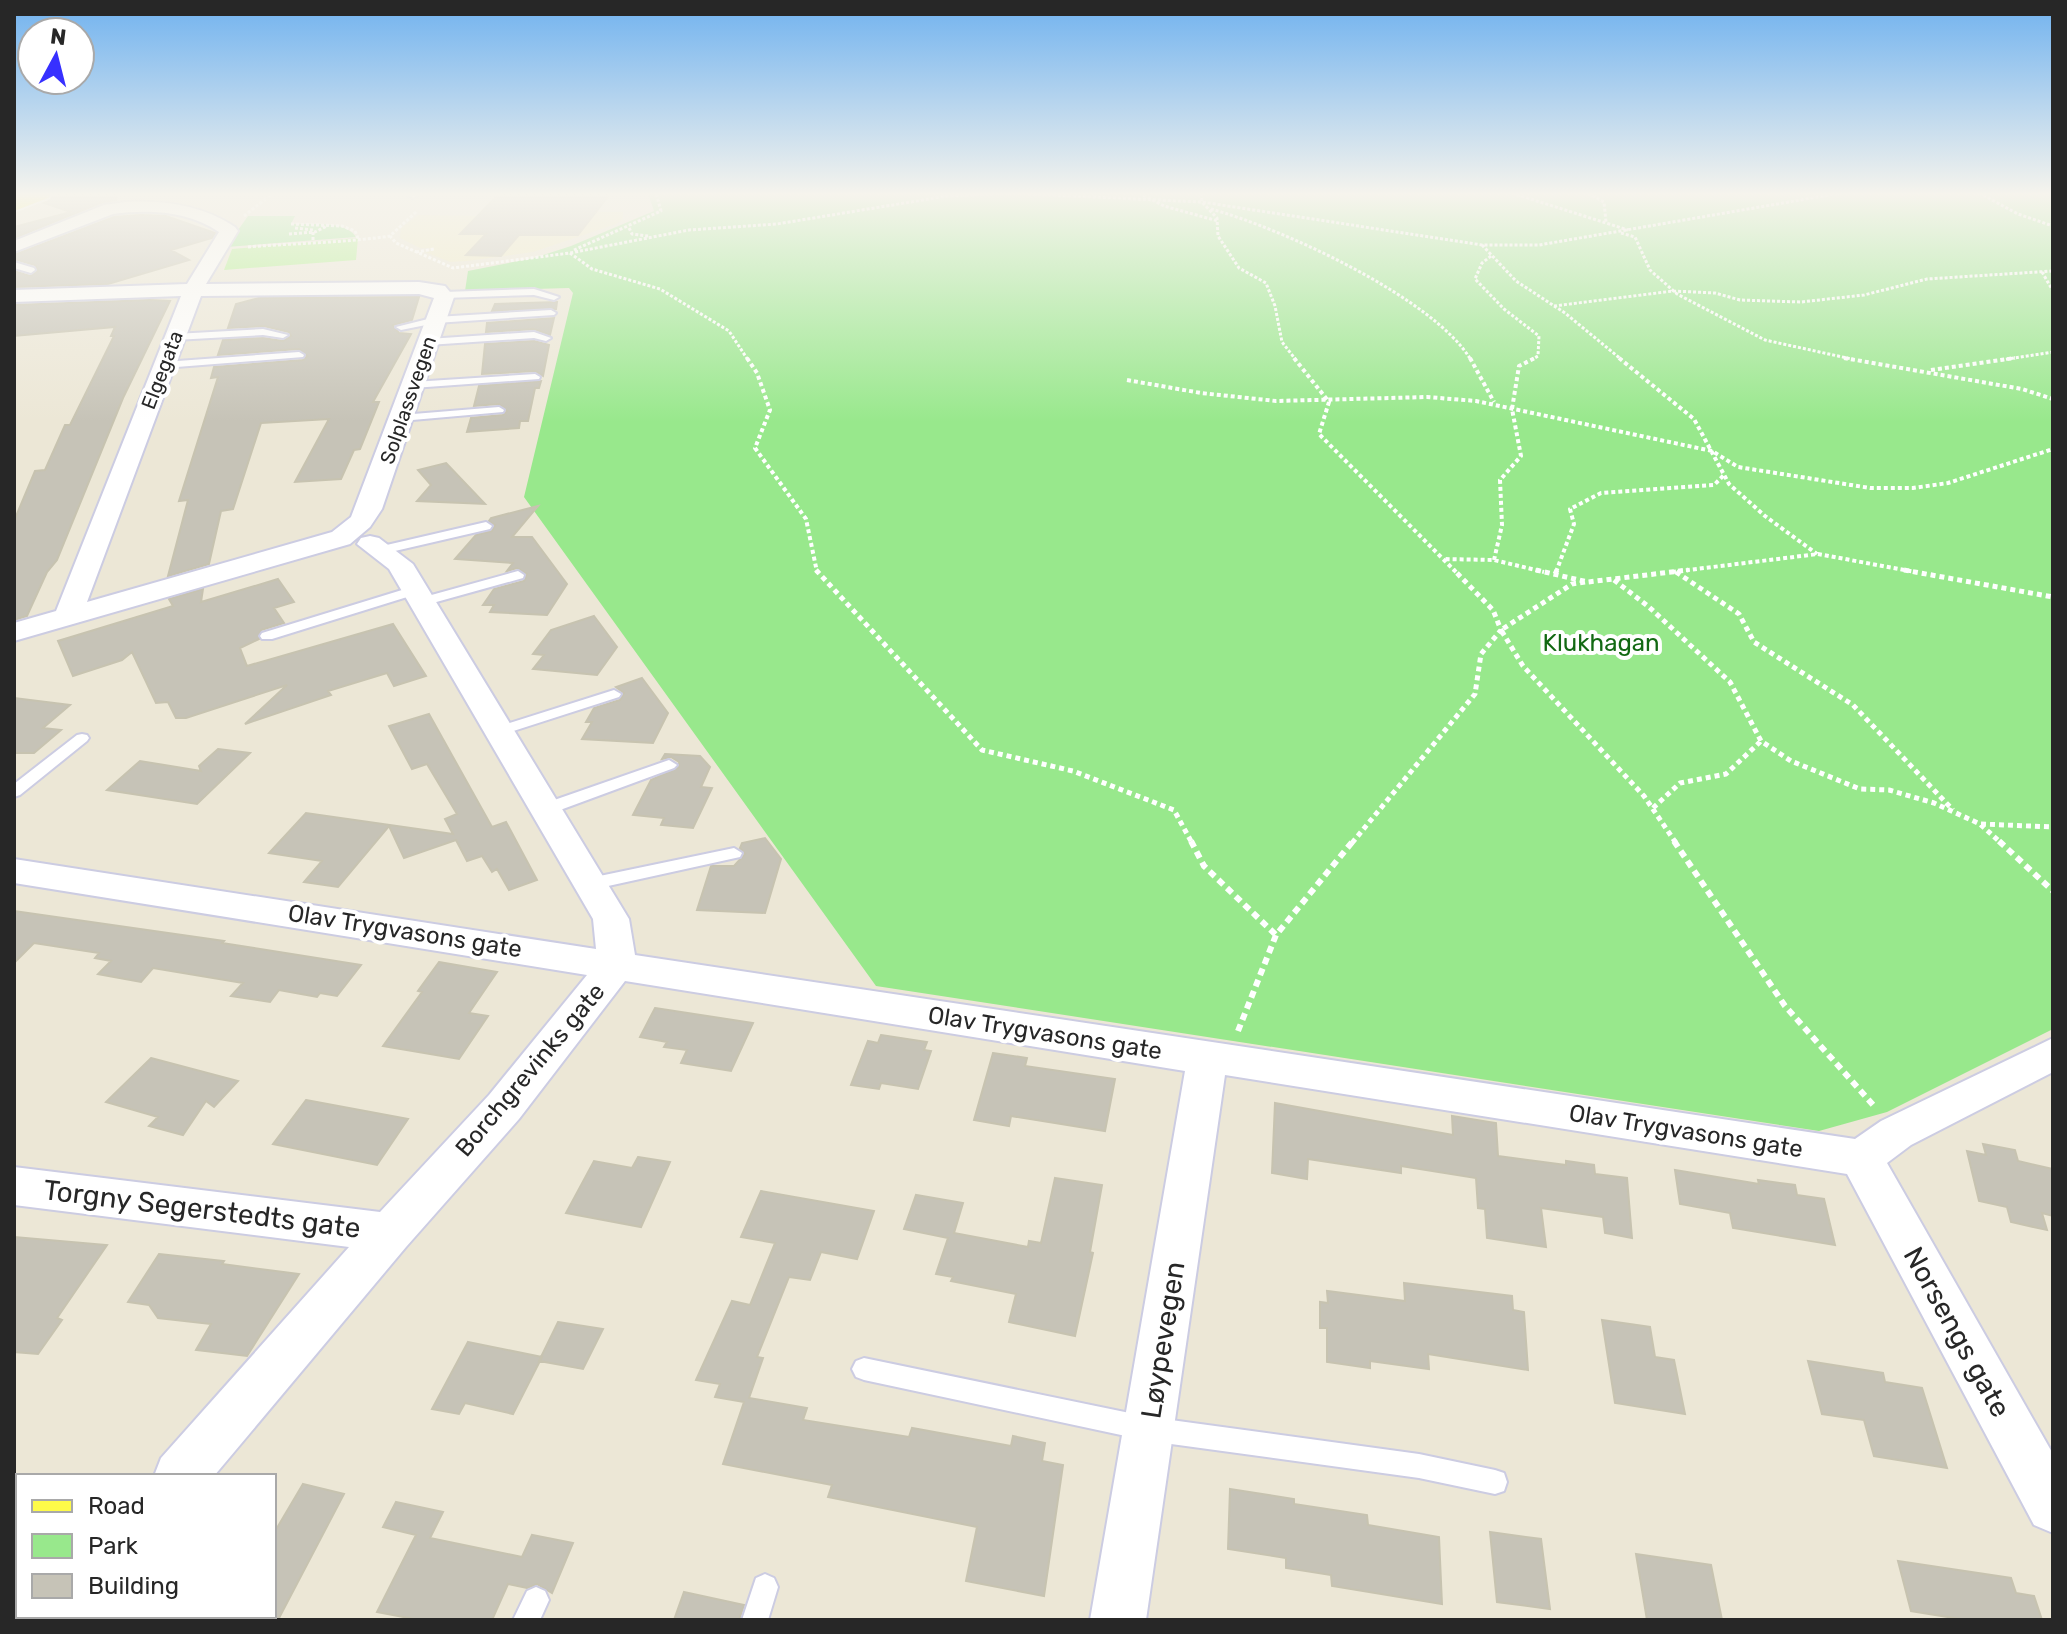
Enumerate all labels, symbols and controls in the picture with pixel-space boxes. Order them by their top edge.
north arrow [16,16,96,96]
text: N [49,22,68,51]
street label: Elgegata [136,327,188,413]
street label: Solplassvegen [375,333,441,467]
park label: Klukhagan [1542,629,1660,657]
street label: Olav Trygvasons gate [286,899,524,963]
street label: Borchgrevinks gate [450,978,610,1162]
street label: Olav Trygvasons gate [926,1001,1164,1065]
street label: Olav Trygvasons gate [1567,1099,1805,1163]
street label: Torgny Segerstedts gate [42,1173,362,1245]
street label: Norsengs gate [1897,1241,2017,1423]
street label: Løypevegen [1134,1259,1192,1421]
legend [16,1474,276,1618]
text: Road [88,1492,145,1520]
text: Park [88,1532,139,1560]
text: Building [88,1572,179,1600]

